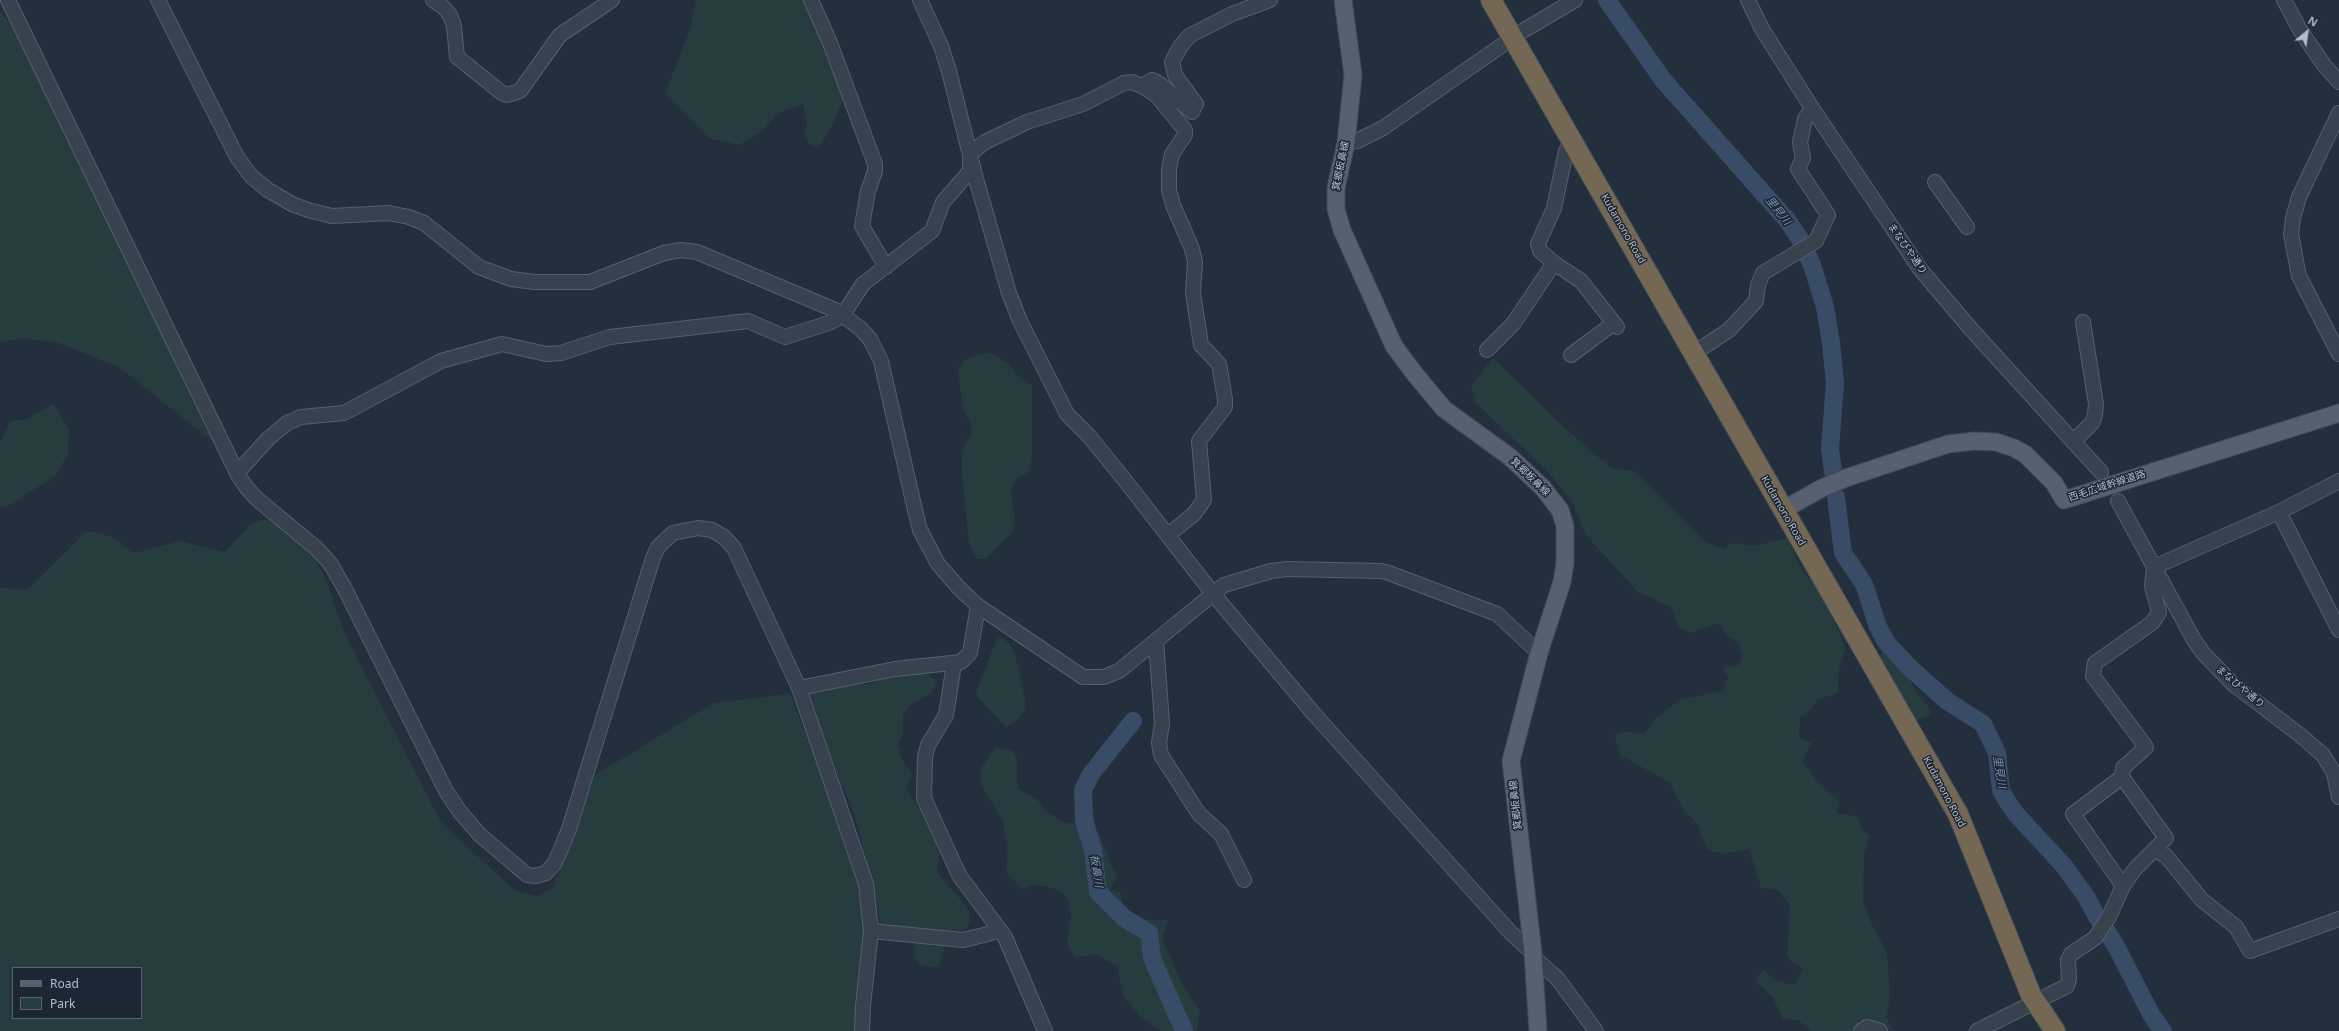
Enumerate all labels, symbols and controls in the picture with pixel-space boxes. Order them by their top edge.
north arrow [2287,12,2327,52]
text: N [2306,12,2321,30]
street label: 箕郷板鼻線 [1330,140,1352,192]
street label: Kudamono Road [1598,192,1648,266]
water label: 里見川 [1762,194,1794,228]
street label: まなびや通り [1885,221,1929,277]
street label: 箕郷板鼻線 [1508,455,1552,499]
street label: 西毛広域幹線道路 [2067,468,2147,504]
street label: Kudamono Road [1758,474,1808,548]
street label: まなびや通り [2213,663,2267,711]
street label: Kudamono Road [1920,755,1968,829]
water label: 里見川 [1990,755,2008,789]
street label: 箕郷板鼻線 [1507,780,1525,830]
water label: 板鼻川 [1087,854,1105,888]
legend [12,967,142,1019]
text: Road [50,975,79,992]
text: Park [50,995,75,1012]

